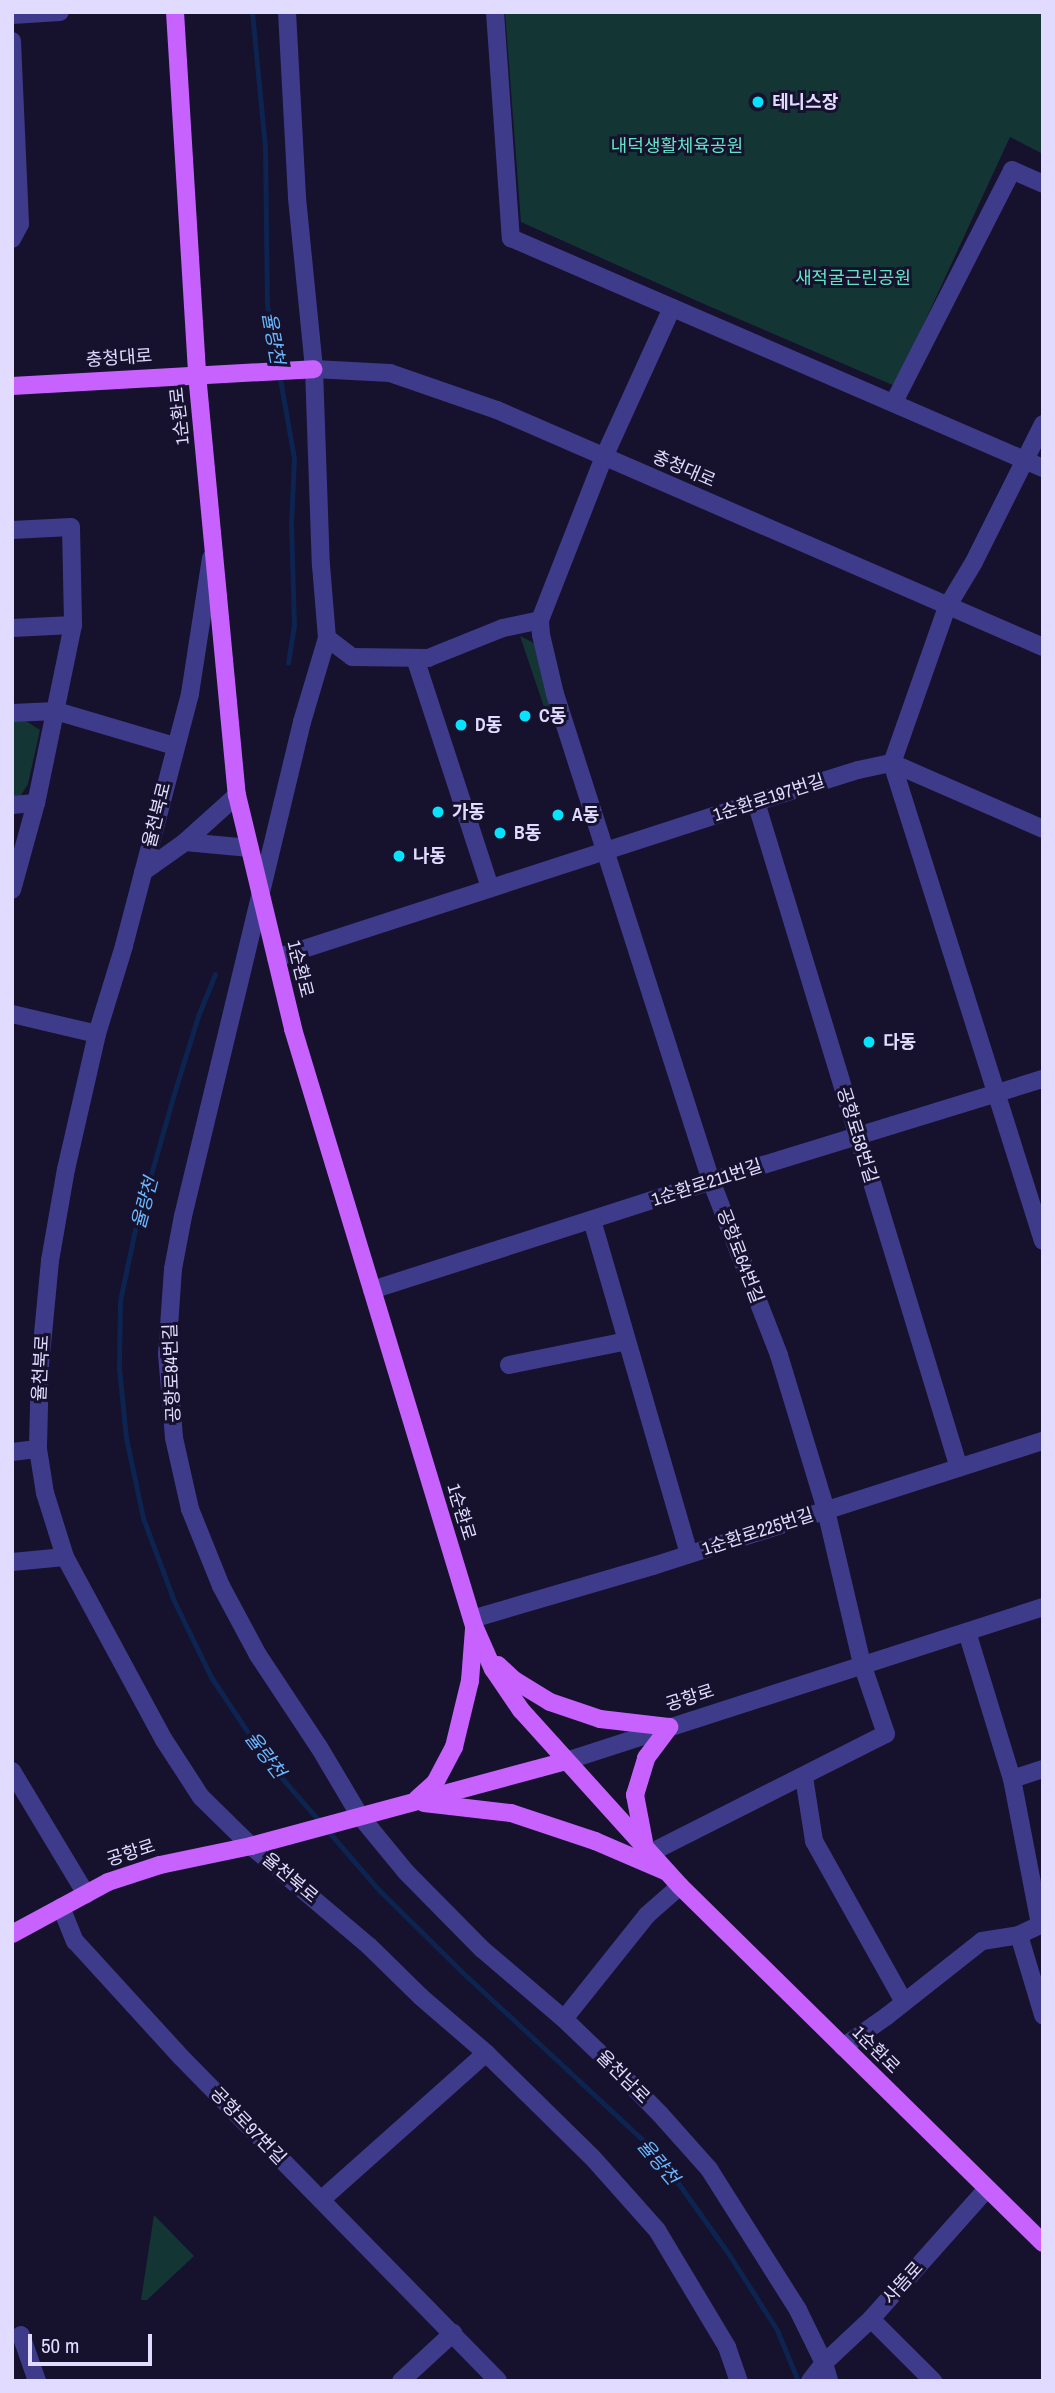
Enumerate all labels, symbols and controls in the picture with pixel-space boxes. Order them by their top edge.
place label: 테니스장 [772,91,838,113]
marker: 테니스장 [750,94,766,110]
park label: 내덕생활체육공원 [611,135,743,157]
park label: 새적굴근린공원 [795,267,911,289]
water label: 율량천 [257,310,289,366]
street label: 충청대로 [85,345,153,371]
street label: 1순환로 [166,386,194,446]
street label: 충청대로 [649,446,719,492]
place label: C동 [539,705,566,727]
marker: C동 [517,708,533,724]
place label: D동 [475,714,502,736]
marker: D동 [453,717,469,733]
street label: 1순환로197번길 [711,770,827,826]
street label: 율천북로 [139,780,175,850]
place label: 가동 [452,801,485,823]
marker: 가동 [430,804,446,820]
place label: A동 [572,804,599,826]
marker: A동 [550,807,566,823]
place label: B동 [514,822,541,844]
marker: B동 [492,825,508,841]
place label: 나동 [413,845,446,867]
marker: 나동 [391,848,407,864]
street label: 1순환로 [283,938,317,1000]
place label: 다동 [883,1031,916,1053]
marker: 다동 [861,1034,877,1050]
street label: 공항로58번길 [832,1084,882,1186]
street label: 1순환로211번길 [649,1155,765,1211]
water label: 율량천 [127,1175,163,1231]
street label: 공항로64번길 [712,1206,768,1306]
street label: 공항로84번길 [159,1323,185,1423]
street label: 율천북로 [28,1334,54,1402]
street label: 1순환로 [442,1481,480,1543]
street label: 1순환로225번길 [700,1504,816,1560]
street label: 공항로 [663,1680,717,1716]
water label: 율량천 [240,1727,290,1783]
street label: 공항로 [104,1835,158,1871]
street label: 율천북로 [258,1848,322,1908]
street label: 1순환로 [848,2022,904,2078]
street label: 율천남로 [592,2046,654,2108]
street label: 공항로97번길 [206,2083,290,2169]
water label: 율량천 [632,2135,684,2189]
street label: 사뜸로 [878,2257,928,2309]
scale bar [32,2320,156,2364]
text: 50 m [41,2331,79,2360]

